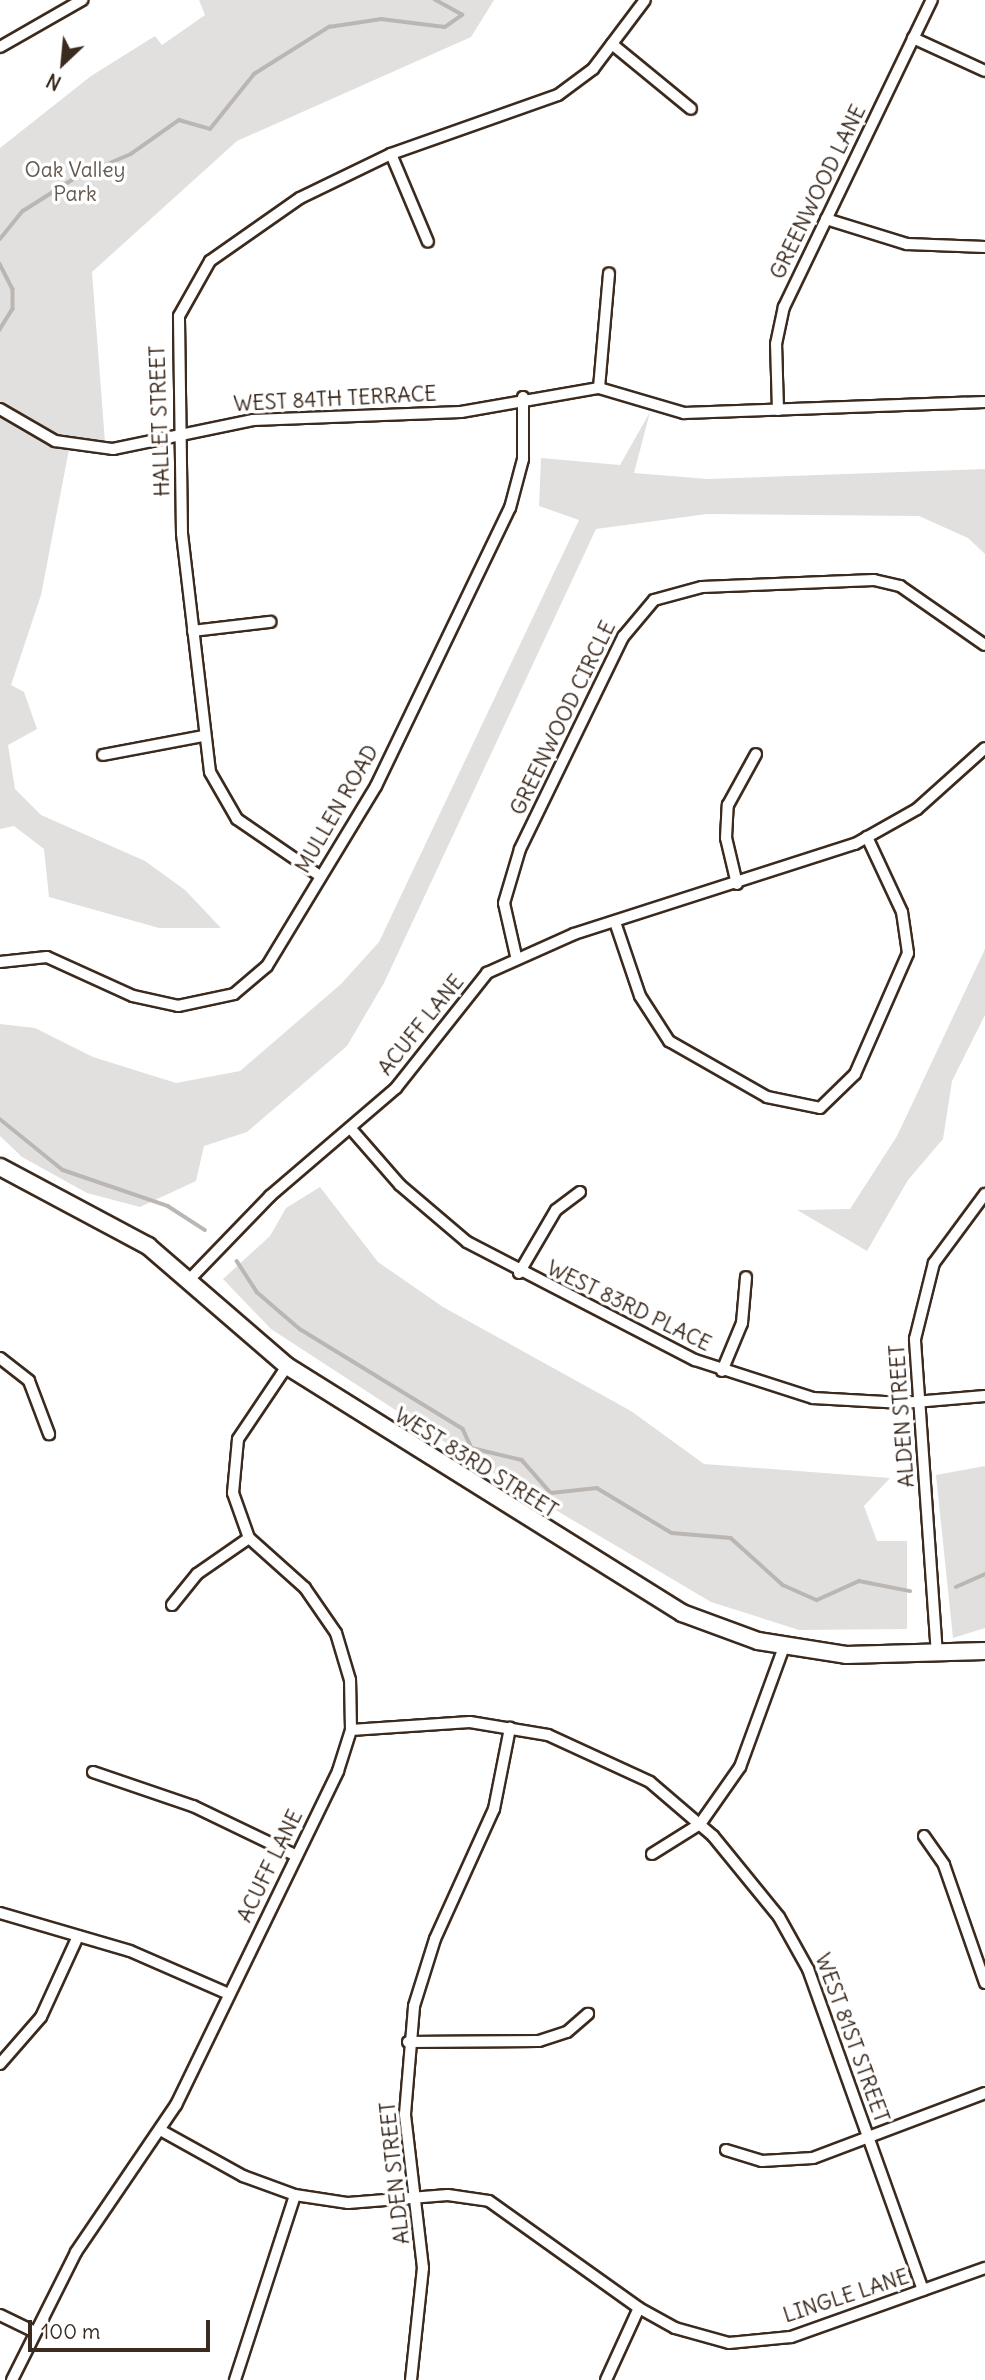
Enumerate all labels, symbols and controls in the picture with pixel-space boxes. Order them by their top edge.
north arrow [28,28,98,98]
text: N [43,68,65,96]
street label: GREENWOOD LANE [765,101,871,283]
park label: Oak Valley Park [25,157,125,207]
street label: HALLET STREET [145,345,175,497]
street label: WEST 84TH TERRACE [233,381,437,417]
street label: GREENWOOD CIRCLE [505,617,621,819]
street label: MULLEN ROAD [290,740,384,878]
street label: ACUFF LANE [373,970,469,1080]
street label: WEST 83RD PLACE [543,1255,715,1357]
street label: ALDEN STREET [884,1344,920,1488]
street label: WEST 83RD STREET [390,1403,562,1523]
street label: ACUFF LANE [232,1806,308,1926]
street label: WEST 81ST STREET [810,1950,894,2126]
street label: ALDEN STREET [375,2100,415,2246]
street label: LINGLE LANE [780,2264,912,2328]
scale bar [32,2306,214,2350]
text: 100 m [41,2318,100,2345]

